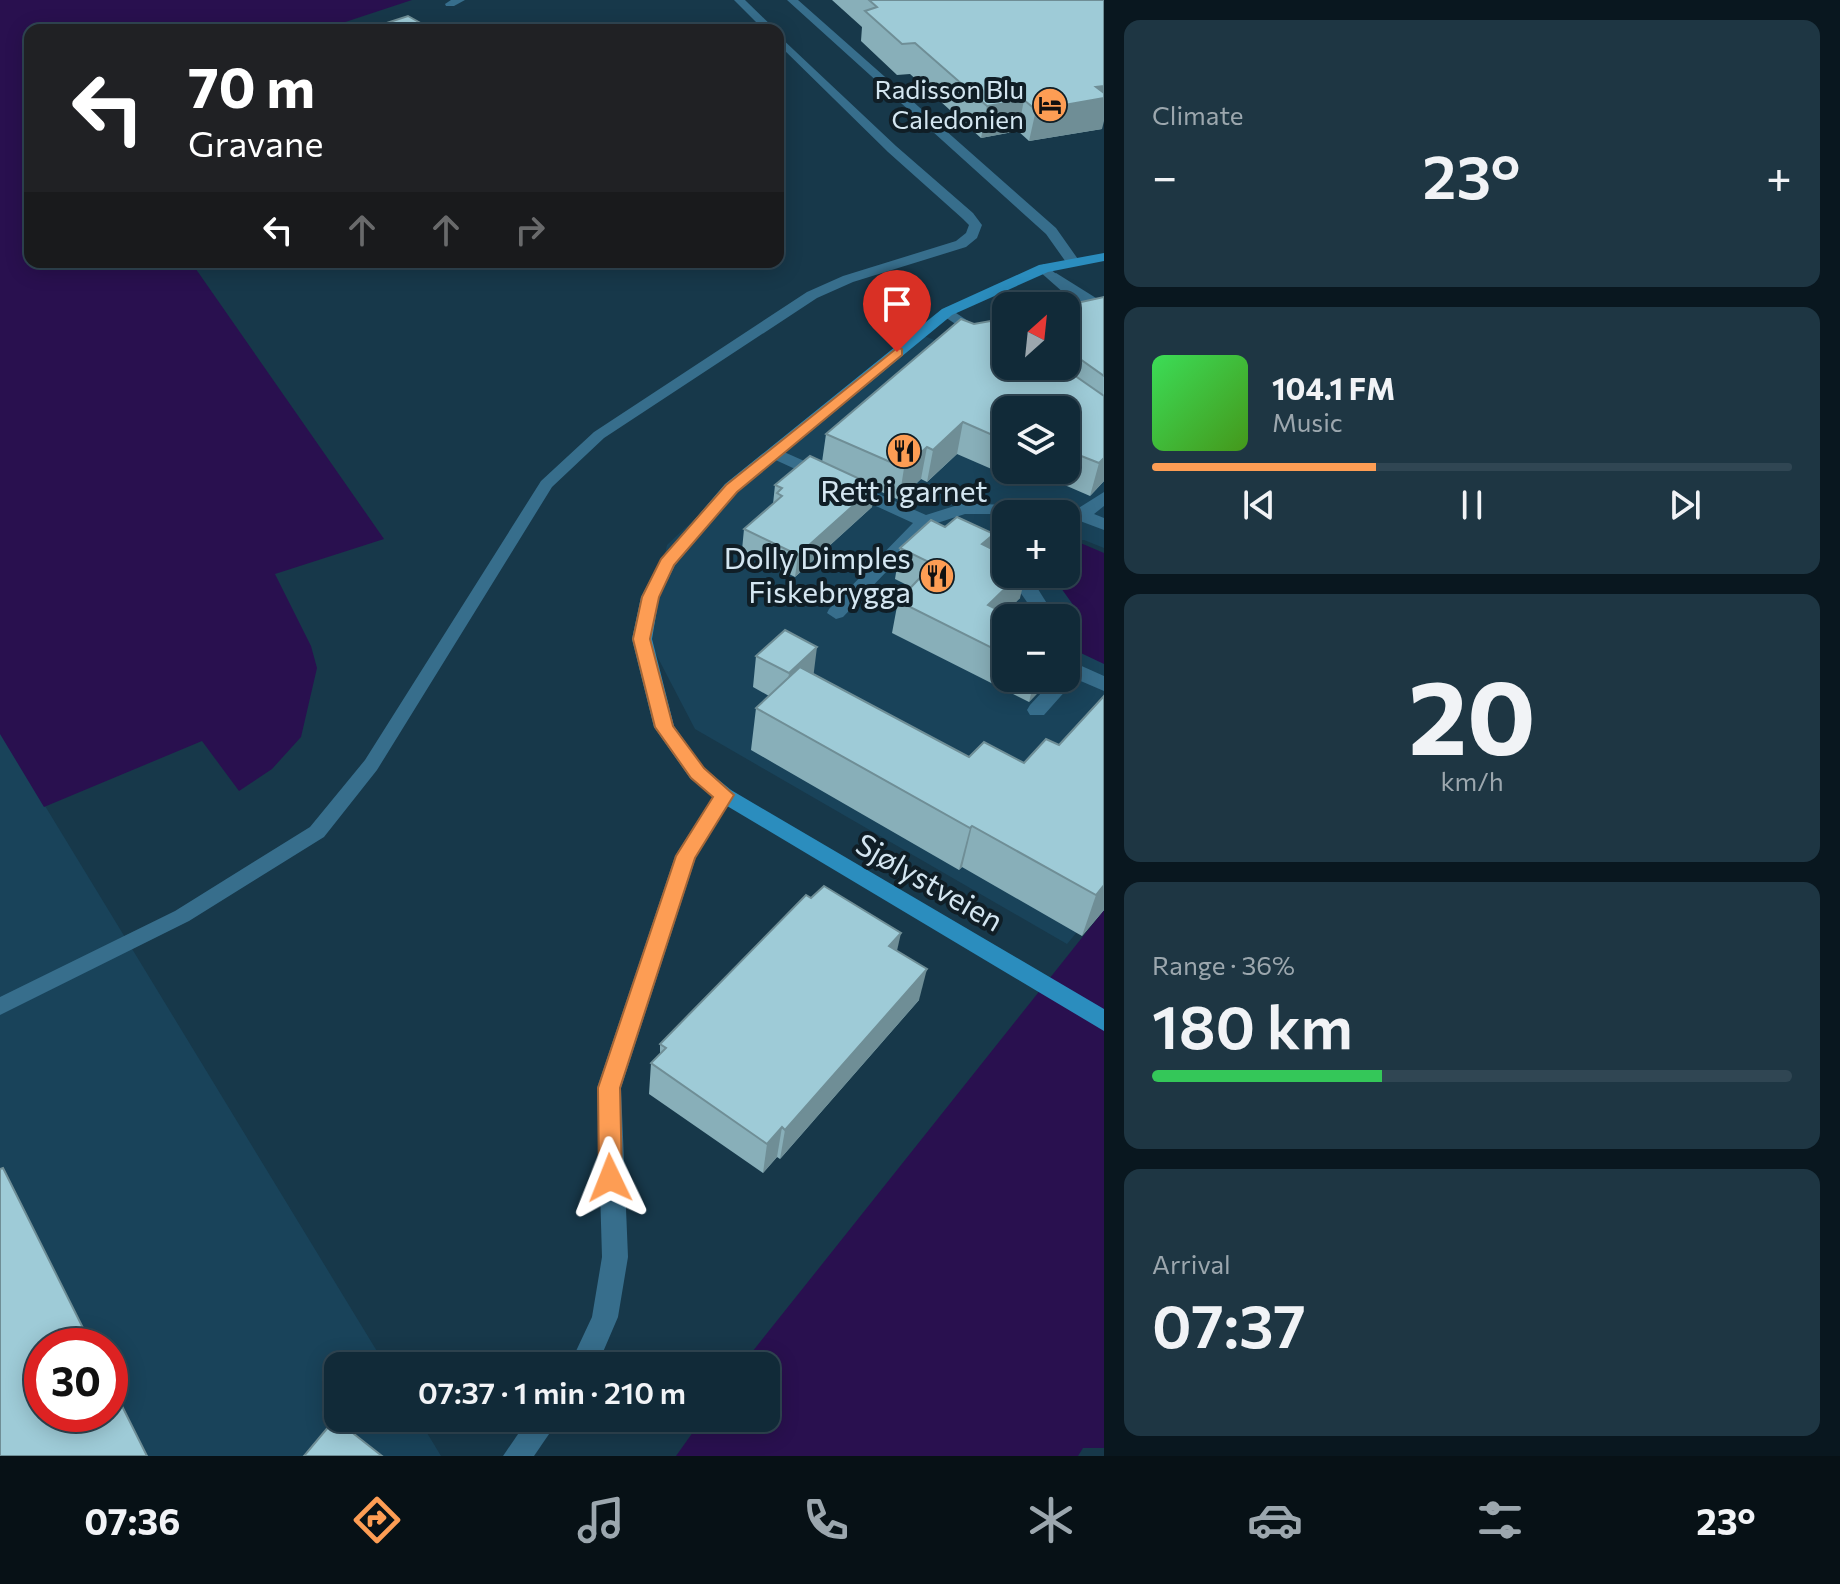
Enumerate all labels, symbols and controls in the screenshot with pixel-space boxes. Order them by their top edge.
text: 70 m [188,51,315,120]
icon: left [56,56,160,160]
place label: Radisson Blu Caledonien [874,73,1024,134]
hotel icon: Radisson Blu Caledonien [1031,86,1069,124]
text: Climate [1152,99,1244,130]
text: Gravane [188,120,323,164]
text: 23° [1423,138,1521,211]
text: − [1152,148,1177,202]
text: + [1766,148,1792,202]
icon: left [256,208,300,252]
icon: ahead [340,208,384,252]
icon: ahead [424,208,468,252]
icon: right [508,208,552,252]
pin [863,270,931,352]
icon: arrive [875,282,919,326]
north arrow [992,292,1080,380]
map controls [992,292,1080,692]
text: 104.1 FM [1272,369,1395,406]
button: layers [992,396,1080,484]
text: Music [1272,406,1343,437]
restaurant icon: Rett i garnet [885,432,923,470]
place label: Rett i garnet [820,471,988,508]
icon: previous [1237,483,1281,527]
icon: pause [1450,483,1494,527]
icon: next [1663,483,1707,527]
button: + [992,500,1080,588]
place label: Dolly Dimples Fiskebrygga [724,538,911,609]
restaurant icon: Dolly Dimples Fiskebrygga [918,557,956,595]
button: − [992,604,1080,692]
text: 20 [1408,649,1536,776]
text: km/h [1440,765,1504,796]
street label: Sjølystveien [850,824,1010,938]
text: Range · 36% [1152,949,1295,980]
text: 180 km [1152,988,1353,1061]
position arrow [568,1136,652,1220]
text: Arrival [1152,1248,1231,1279]
text: 07:37 [1152,1287,1306,1360]
speed limit sign: 30 [24,1328,128,1432]
text: 07:37 · 1 min · 210 m [418,1373,686,1410]
icon: directions [349,1492,405,1548]
icon: music [573,1492,629,1548]
icon: phone [798,1492,854,1548]
icon: climate [1023,1492,1079,1548]
icon: car [1247,1492,1303,1548]
icon: filters [1472,1492,1528,1548]
text: 07:36 [84,1498,180,1542]
text: 23° [1696,1498,1756,1542]

